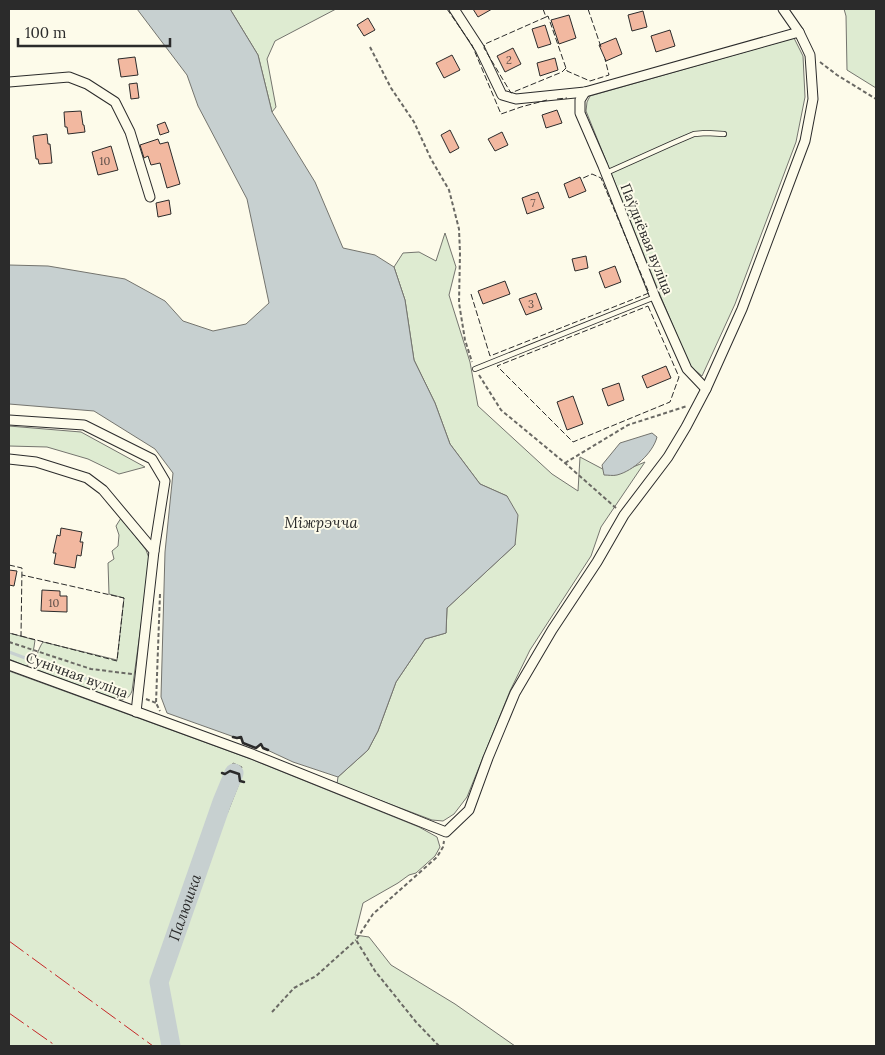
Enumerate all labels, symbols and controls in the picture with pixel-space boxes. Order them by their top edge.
scale bar [18,15,170,47]
text: 100 m [25,23,66,42]
house number: 2 [506,53,512,67]
house number: 10 [100,154,111,168]
street label: Паўднёвая вуліца [617,181,677,297]
house number: 7 [530,196,536,210]
house number: 3 [528,297,534,311]
water label: Міжрэчча [284,513,358,532]
house number: 10 [49,596,60,610]
street label: Сунічная вуліца [23,648,131,702]
water label: Палюшка [164,871,205,943]

